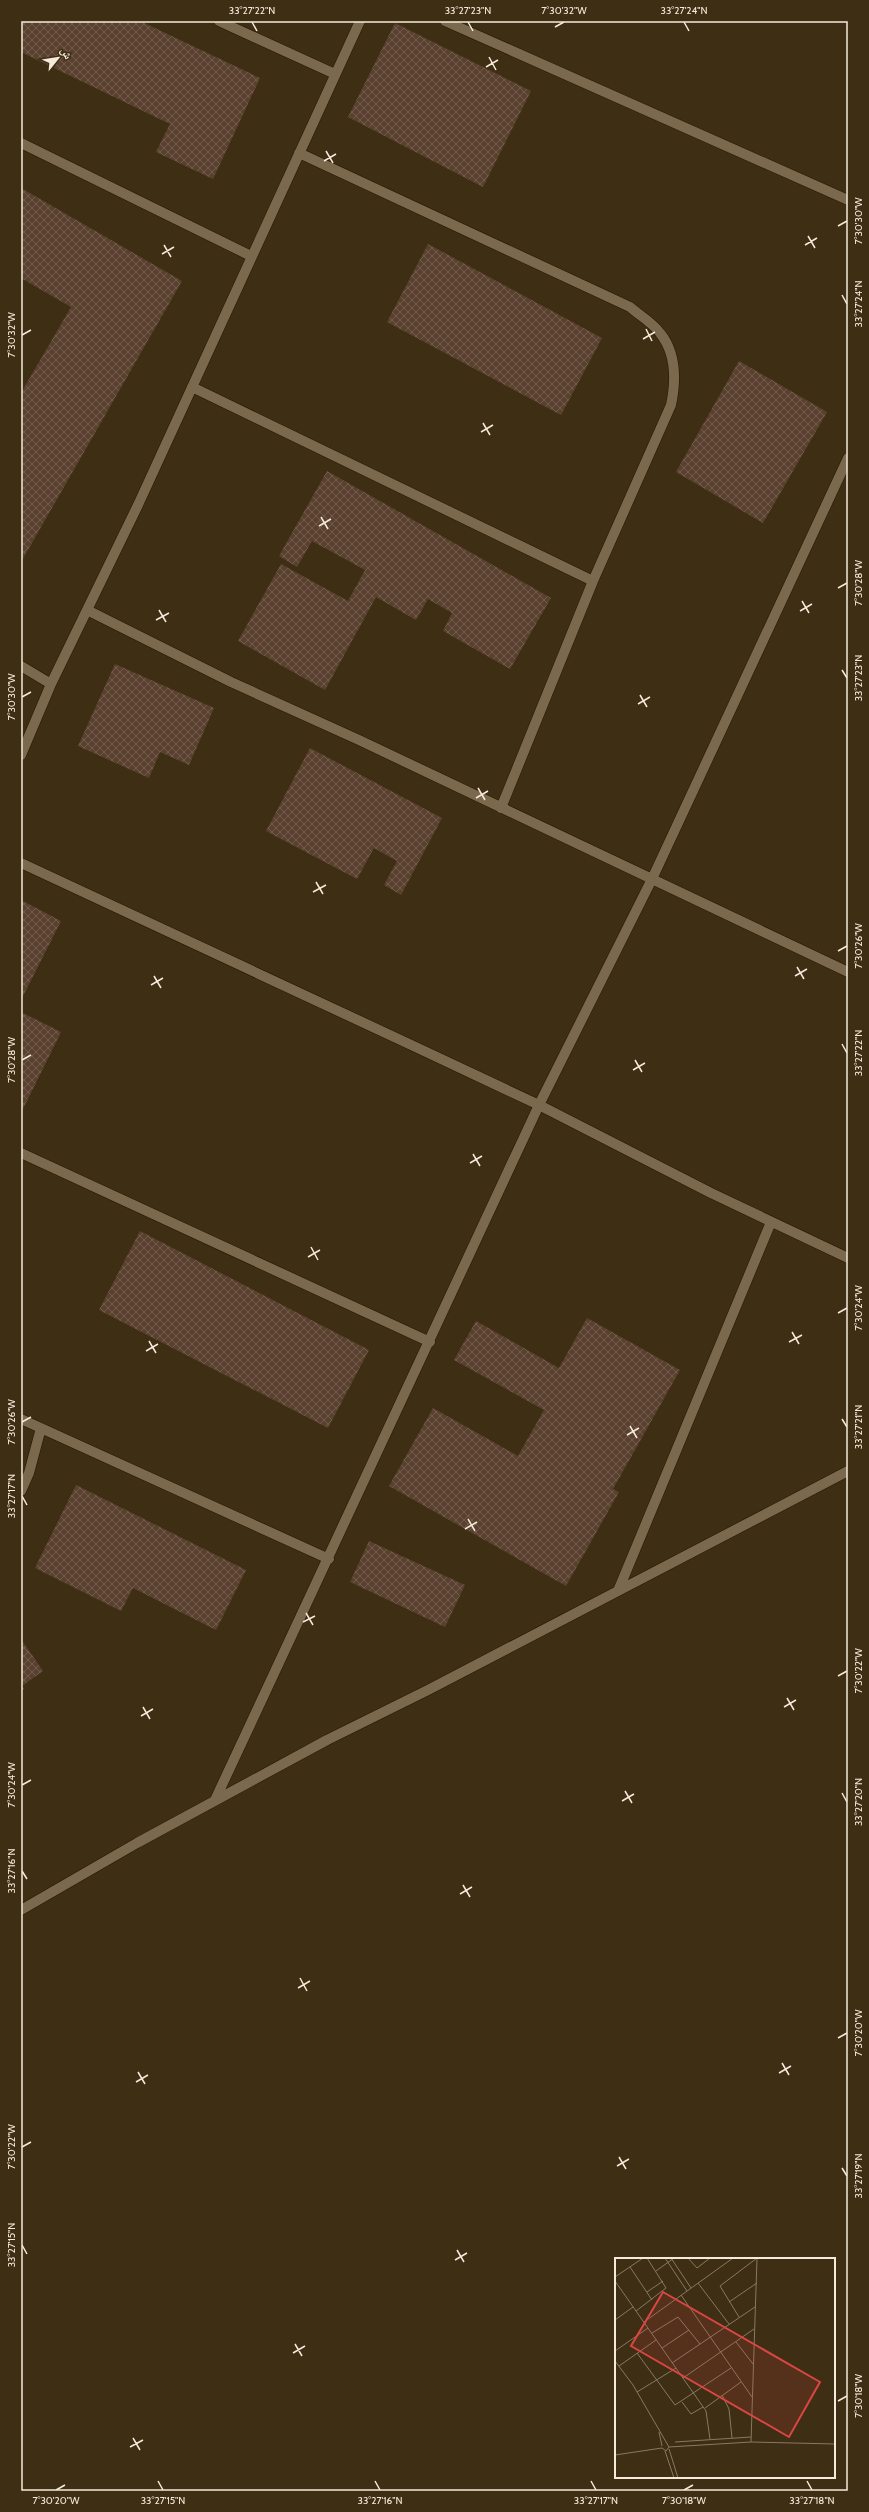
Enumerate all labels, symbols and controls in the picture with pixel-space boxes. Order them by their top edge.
text: 33°27'22"N [229,4,275,17]
text: 33°27'23"N [445,4,491,17]
text: 7°30'32"W [541,4,587,17]
text: 33°27'24"N [661,4,707,17]
north arrow [38,38,78,78]
text: ش [57,44,76,62]
text: 7°30'30"W [852,197,865,245]
text: 33°27'24"N [852,281,865,327]
text: 7°30'32"W [5,312,18,358]
text: 7°30'28"W [852,559,865,606]
text: 33°27'23"N [852,655,865,701]
text: 7°30'30"W [5,673,18,721]
text: 7°30'26"W [852,923,865,969]
text: 33°27'22"N [852,1030,865,1076]
text: 7°30'28"W [5,1036,18,1083]
text: 7°30'24"W [852,1285,865,1331]
text: 7°30'26"W [5,1399,18,1445]
text: 33°27'21"N [852,1405,865,1449]
text: 33°27'17"N [5,1474,18,1518]
text: 7°30'22"W [852,1648,865,1694]
text: 7°30'24"W [5,1762,18,1808]
text: 33°27'20"N [852,1778,865,1826]
text: 33°27'16"N [5,1849,18,1893]
text: 7°30'20"W [852,2009,865,2056]
text: 7°30'22"W [5,2124,18,2170]
text: 33°27'19"N [852,2154,865,2198]
text: 33°27'15"N [5,2223,18,2267]
inset map [615,2258,835,2478]
text: 7°30'18"W [852,2373,865,2418]
text: 7°30'20"W [33,2494,80,2507]
text: 33°27'15"N [141,2494,185,2507]
text: 33°27'16"N [358,2494,402,2507]
text: 33°27'17"N [574,2494,618,2507]
text: 7°30'18"W [662,2494,707,2507]
text: 33°27'18"N [789,2494,835,2507]

